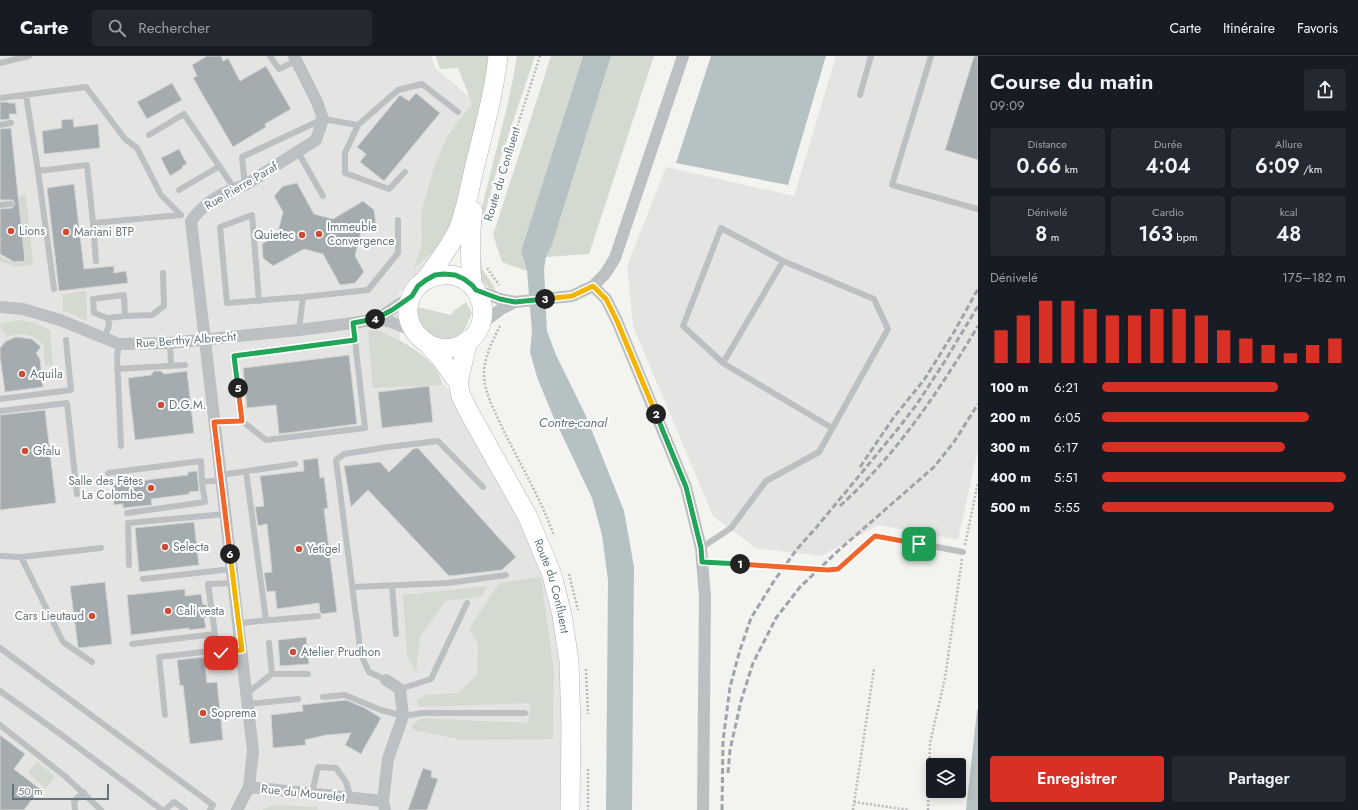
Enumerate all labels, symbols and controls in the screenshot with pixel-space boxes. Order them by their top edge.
search box [92,10,372,46]
text: Carte [20,14,68,41]
icon: search [106,17,128,39]
text: Rechercher [138,17,210,39]
text: Carte [1169,18,1201,38]
text: Itinéraire [1223,18,1275,38]
text: Favoris [1297,18,1338,38]
text: Course du matin [990,65,1153,97]
button: share [1304,69,1346,111]
text: 09:09 [990,96,1024,115]
street label: Route du Confluent [479,124,525,223]
text: Distance [1028,136,1067,152]
text: Durée [1154,136,1182,152]
text: Allure [1275,136,1302,152]
text: 0.66 [1017,152,1061,181]
text: 4:04 [1145,152,1191,181]
text: 6:09 [1255,152,1300,181]
street label: Rue Pierre Paraf [201,157,281,214]
text: km [1061,161,1078,177]
text: /km [1300,161,1322,177]
text: Dénivelé [1027,204,1067,220]
text: Cardio [1152,204,1184,220]
text: kcal [1280,204,1298,220]
place label: Immeuble Convergence [327,218,394,250]
text: 8 [1035,220,1047,249]
text: 163 [1139,220,1173,249]
text: 48 [1276,220,1301,249]
place label: Lions [19,222,45,240]
place label: Mariani BTP [74,223,134,241]
marker: Lions [6,226,16,236]
place label: Quietec [254,226,294,244]
marker: Mariani BTP [61,227,71,237]
marker: Immeuble Convergence [314,229,324,239]
text: m [1047,229,1059,245]
text: bpm [1173,229,1197,245]
marker: Quietec [297,230,307,240]
text: Dénivelé [990,268,1038,287]
text: 175–182 m [1282,268,1346,287]
pin: 3 [535,289,555,309]
text: 3 [542,291,548,307]
pin: 4 [365,309,385,329]
text: 4 [371,311,379,327]
street label: Rue Berthy Albrecht [135,328,237,352]
place label: Aquila [30,365,63,383]
marker: Aquila [17,369,27,379]
pin: 5 [228,378,248,398]
text: 100 m [990,378,1028,397]
text: 6:21 [1054,378,1079,397]
text: 5 [234,380,242,396]
place label: D.G.M. [169,396,206,414]
marker: D.G.M. [156,400,166,410]
pin: 2 [646,404,666,424]
text: 2 [652,406,660,422]
text: 200 m [990,408,1030,427]
text: 6:05 [1054,408,1081,427]
water label: Contre-canal [539,413,608,432]
text: 300 m [990,438,1030,457]
text: 6:17 [1054,438,1078,457]
place label: Gfalu [33,442,61,460]
marker: Gfalu [20,446,30,456]
text: 400 m [990,468,1031,487]
text: 5:51 [1054,468,1078,487]
place label: Salle des Fêtes La Colombe [68,472,143,504]
marker: Salle des Fêtes La Colombe [146,483,156,493]
text: 500 m [990,498,1030,517]
text: 5:55 [1054,498,1080,517]
pin [902,527,936,561]
icon: arrive [908,533,930,555]
street label: Route du Confluent [529,536,574,635]
place label: Selecta [173,538,209,556]
place label: Yetigel [307,540,341,558]
marker: Selecta [160,542,170,552]
pin: 6 [220,544,240,564]
marker: Yetigel [294,544,304,554]
text: 6 [226,546,234,562]
pin: 1 [730,554,750,574]
text: 1 [737,556,743,572]
place label: Cali vesta [176,602,224,620]
marker: Cali vesta [163,606,173,616]
place label: Cars Lieutaud [15,607,84,625]
marker: Cars Lieutaud [87,611,97,621]
pin [204,636,238,670]
icon: check [210,642,232,664]
place label: Atelier Prudhon [301,643,381,661]
marker: Atelier Prudhon [288,647,298,657]
place label: Soprema [211,704,256,722]
marker: Soprema [198,708,208,718]
button: Enregistrer [990,756,1164,802]
button: Partager [1172,756,1346,802]
map controls [926,758,966,798]
button: layers [926,758,966,798]
street label: Rue du Mourelet [260,780,346,806]
scale bar [12,782,109,801]
text: 50 m [18,783,43,799]

